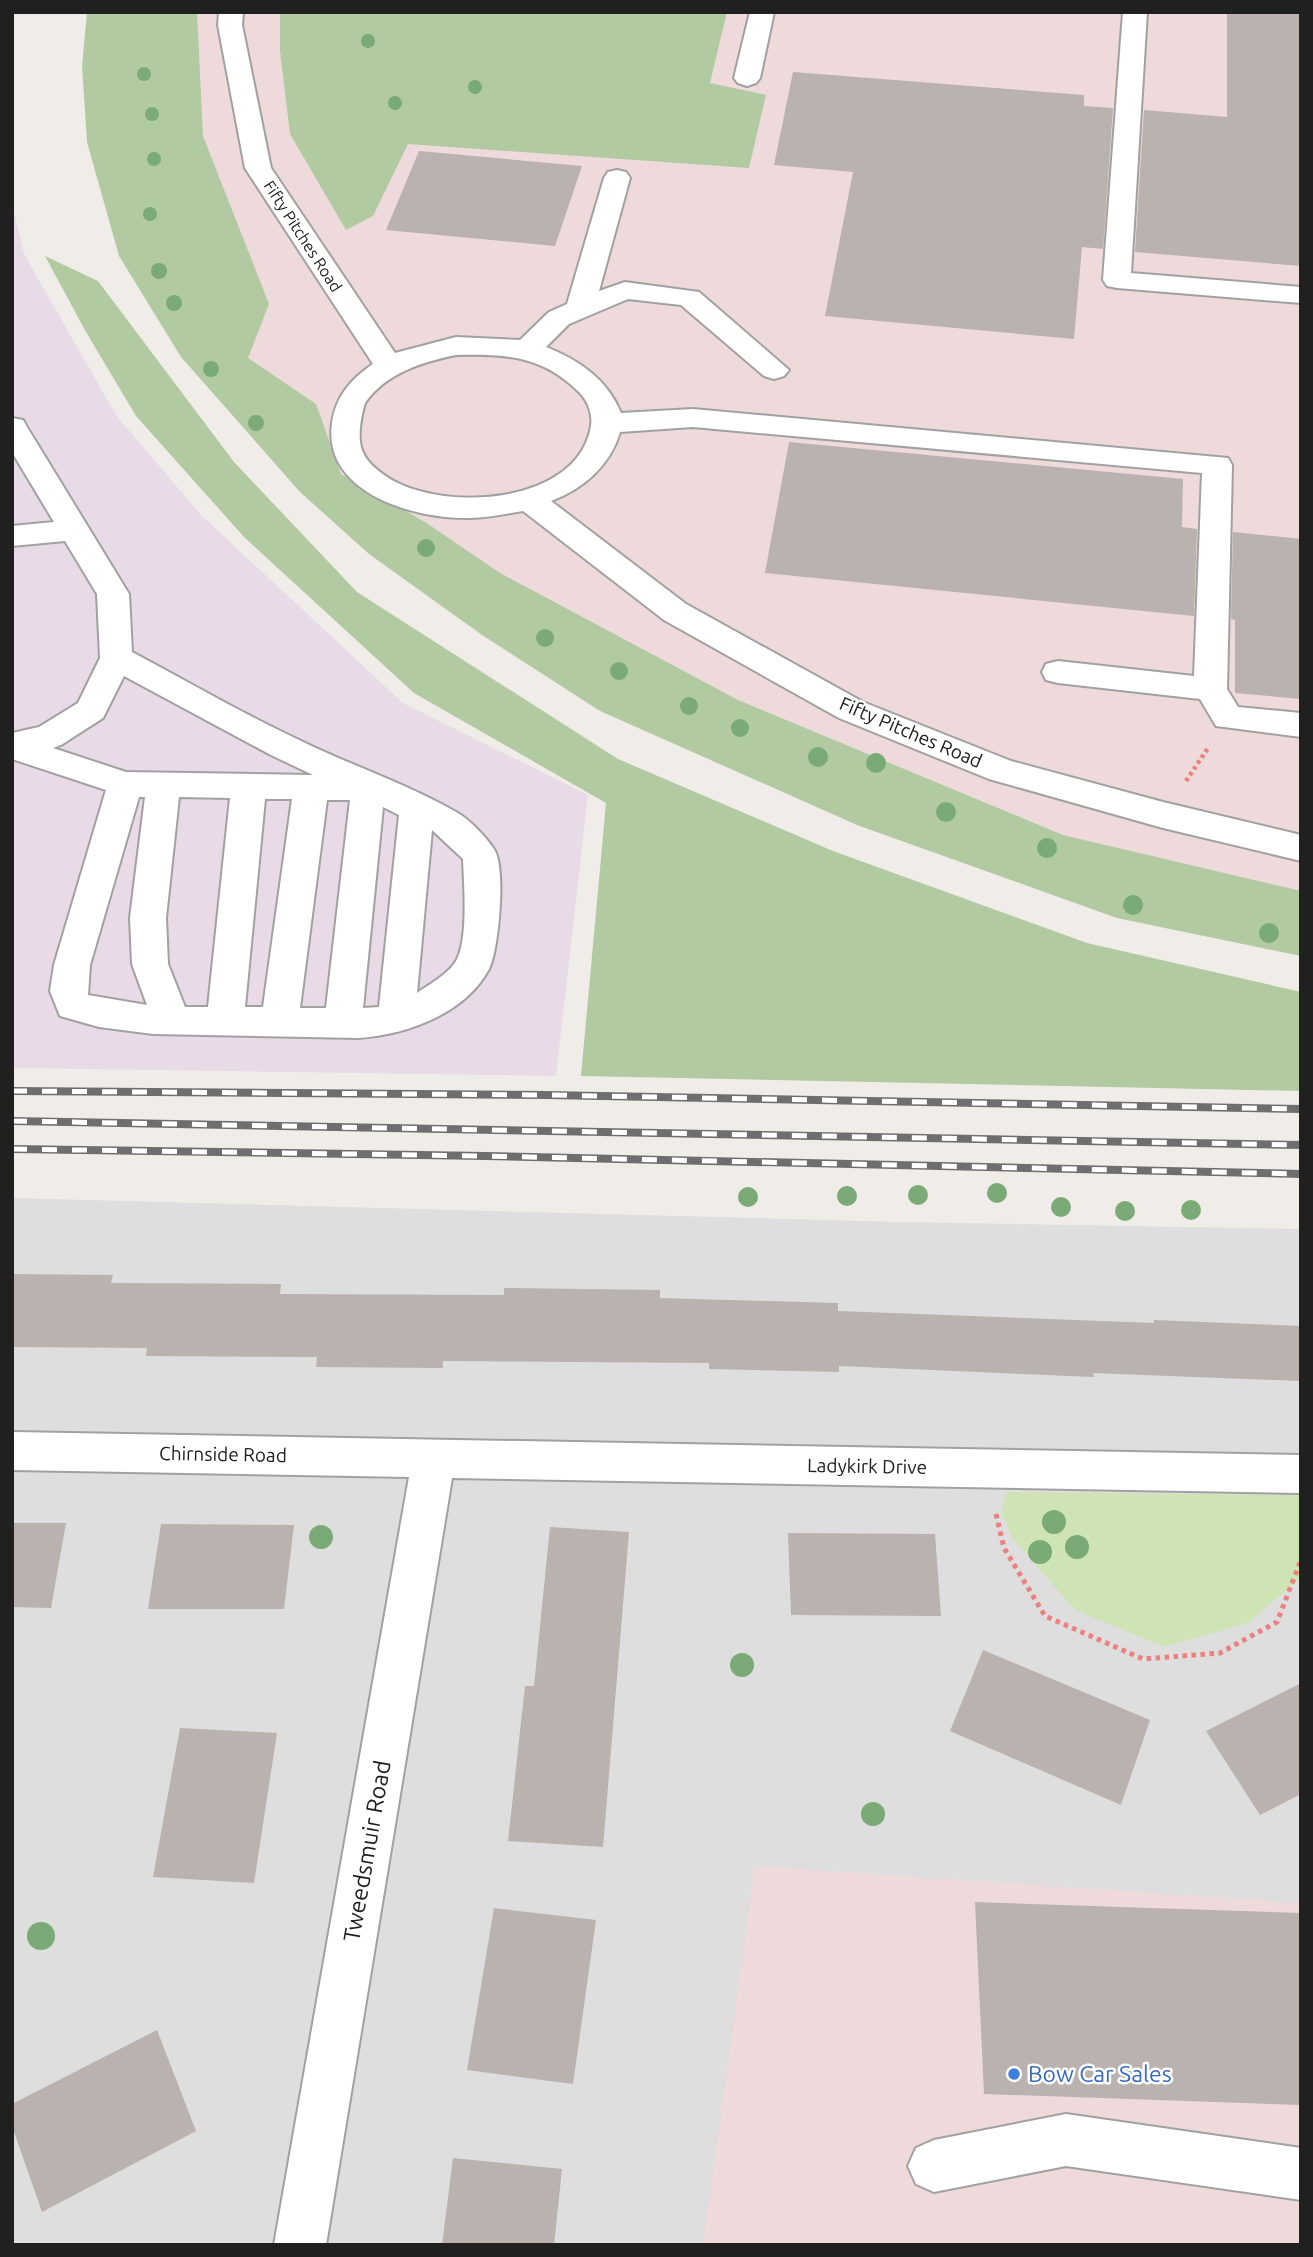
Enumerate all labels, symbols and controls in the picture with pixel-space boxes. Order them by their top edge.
street label: Fifty Pitches Road [260,177,346,295]
street label: Fifty Pitches Road [836,692,986,772]
street label: Chirnside Road [159,1442,287,1466]
street label: Ladykirk Drive [807,1454,927,1478]
street label: Tweedsmuir Road [338,1758,395,1943]
place label: Bow Car Sales [1028,2061,1172,2086]
marker: Bow Car Sales [1006,2066,1022,2082]

